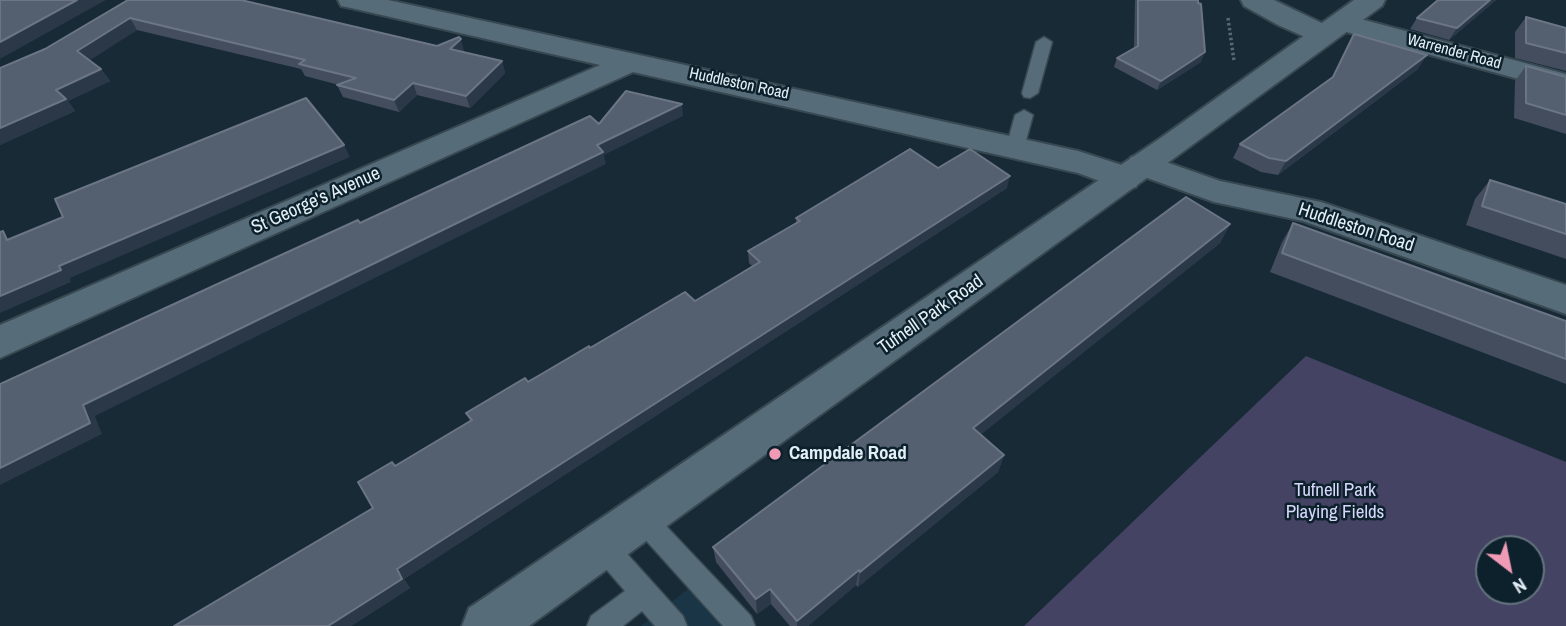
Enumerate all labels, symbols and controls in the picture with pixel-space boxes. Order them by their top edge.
street label: Warrender Road [1405,30,1503,74]
street label: Huddleston Road [687,64,791,104]
street label: St George's Avenue [248,162,384,240]
street label: Huddleston Road [1295,199,1417,257]
street label: Tufnell Park Road [874,270,988,360]
place label: Campdale Road [789,443,907,465]
marker: Campdale Road [767,446,783,462]
park label: Tufnell Park Playing Fields [1286,480,1384,524]
north arrow [1475,535,1545,605]
text: N [1508,572,1532,600]

